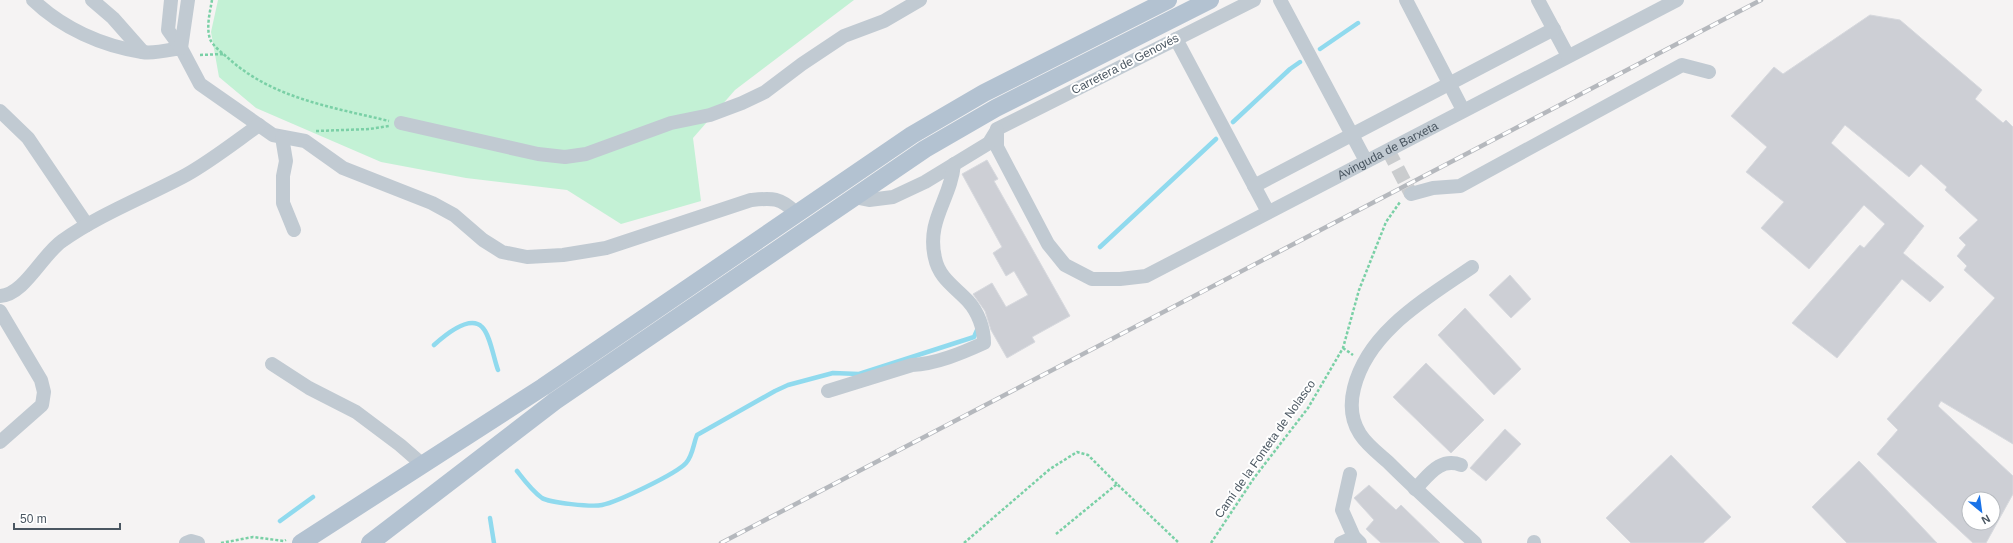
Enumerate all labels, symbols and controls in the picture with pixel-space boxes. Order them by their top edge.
street label: Carretera de Genovés [1069,31,1181,97]
street label: Avinguda de Barxeta [1335,118,1440,182]
street label: Camí de la Fonteta de Nolasco [1212,377,1318,521]
north arrow [1961,491,2001,531]
scale bar [14,505,120,531]
text: 50 m [20,512,47,526]
text: N [1979,513,1992,527]

